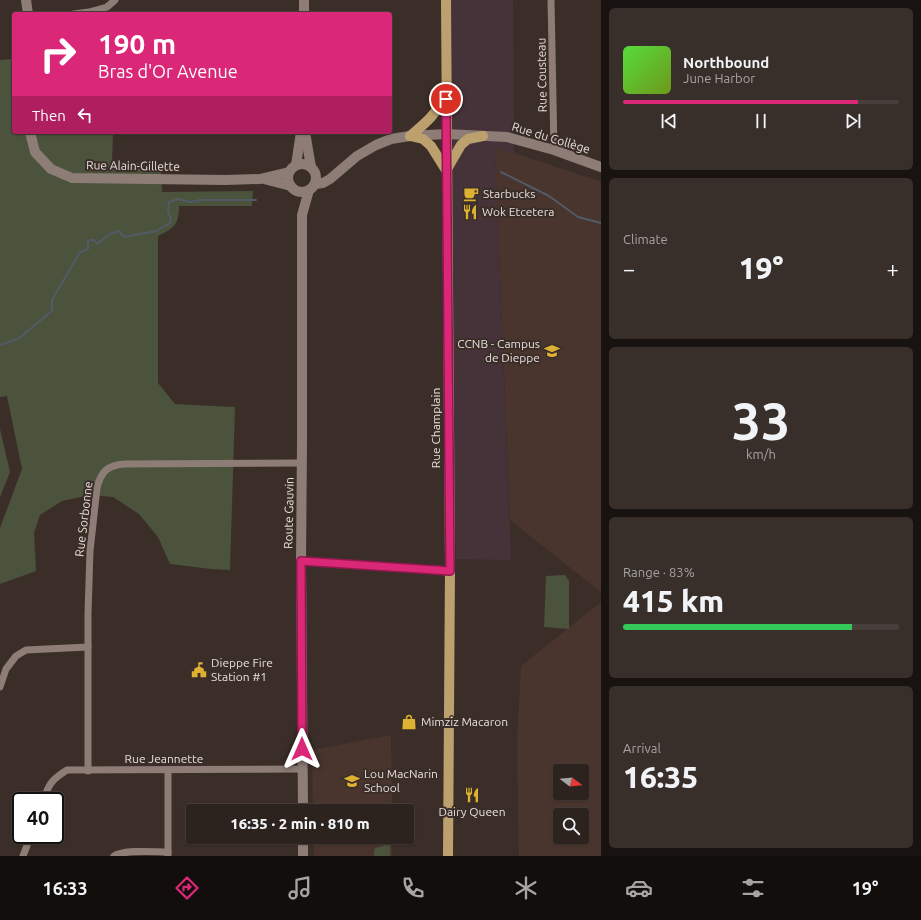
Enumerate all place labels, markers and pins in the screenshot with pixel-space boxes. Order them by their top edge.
pin [429,82,463,116]
cafe icon: Starbucks [462,185,480,203]
place label: Starbucks [483,187,535,200]
restaurant icon: Wok Etcetera [461,203,479,221]
place label: Wok Etcetera [482,205,554,218]
place label: CCNB - Campus de Dieppe [457,337,540,364]
school or university icon: CCNB - Campus de Dieppe [543,342,561,360]
place label: Dieppe Fire Station #1 [211,656,273,683]
public building icon: Dieppe Fire Station #1 [190,661,208,679]
shop icon: Mimziz Macaron [400,713,418,731]
place label: Mimziz Macaron [421,715,508,728]
place label: Lou MacNarin School [364,767,438,794]
school or university icon: Lou MacNarin School [343,772,361,790]
restaurant icon: Dairy Queen [463,786,481,804]
place label: Dairy Queen [438,805,506,818]

